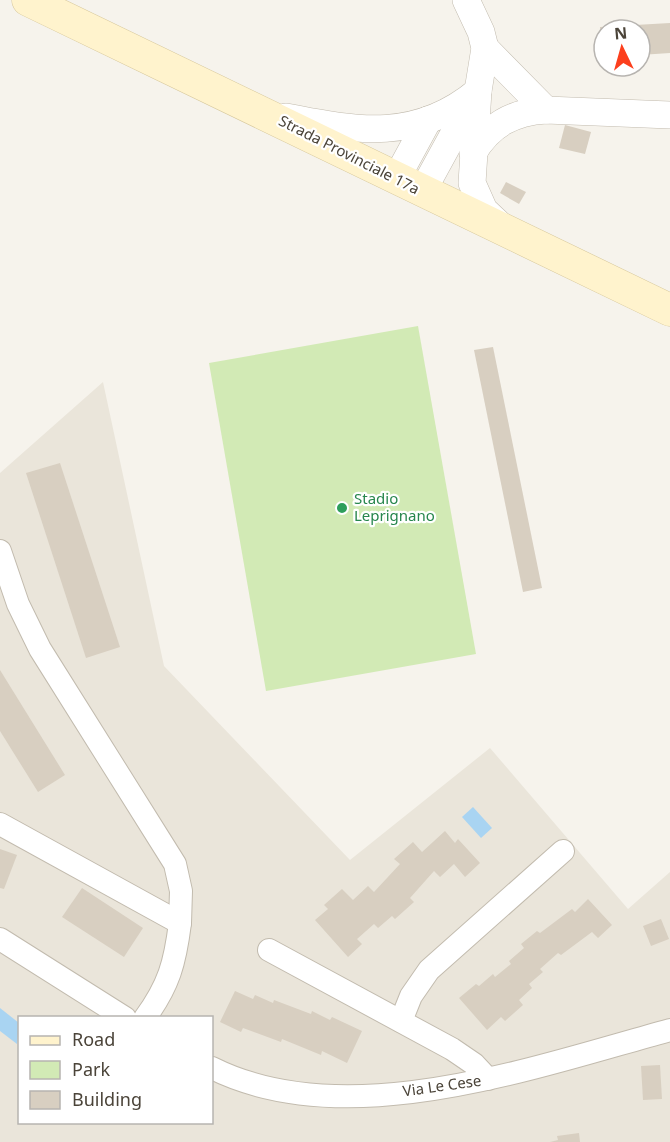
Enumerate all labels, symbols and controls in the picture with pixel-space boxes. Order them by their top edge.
north arrow [592,18,652,78]
text: N [613,22,628,45]
street label: Strada Provinciale 17a [276,110,423,198]
place label: Stadio Leprignano [354,488,435,525]
marker: Stadio Leprignano [335,501,349,515]
legend [18,1016,213,1124]
text: Road [72,1027,115,1051]
text: Park [72,1057,110,1081]
street label: Via Le Cese [401,1070,482,1100]
text: Building [72,1087,142,1111]

